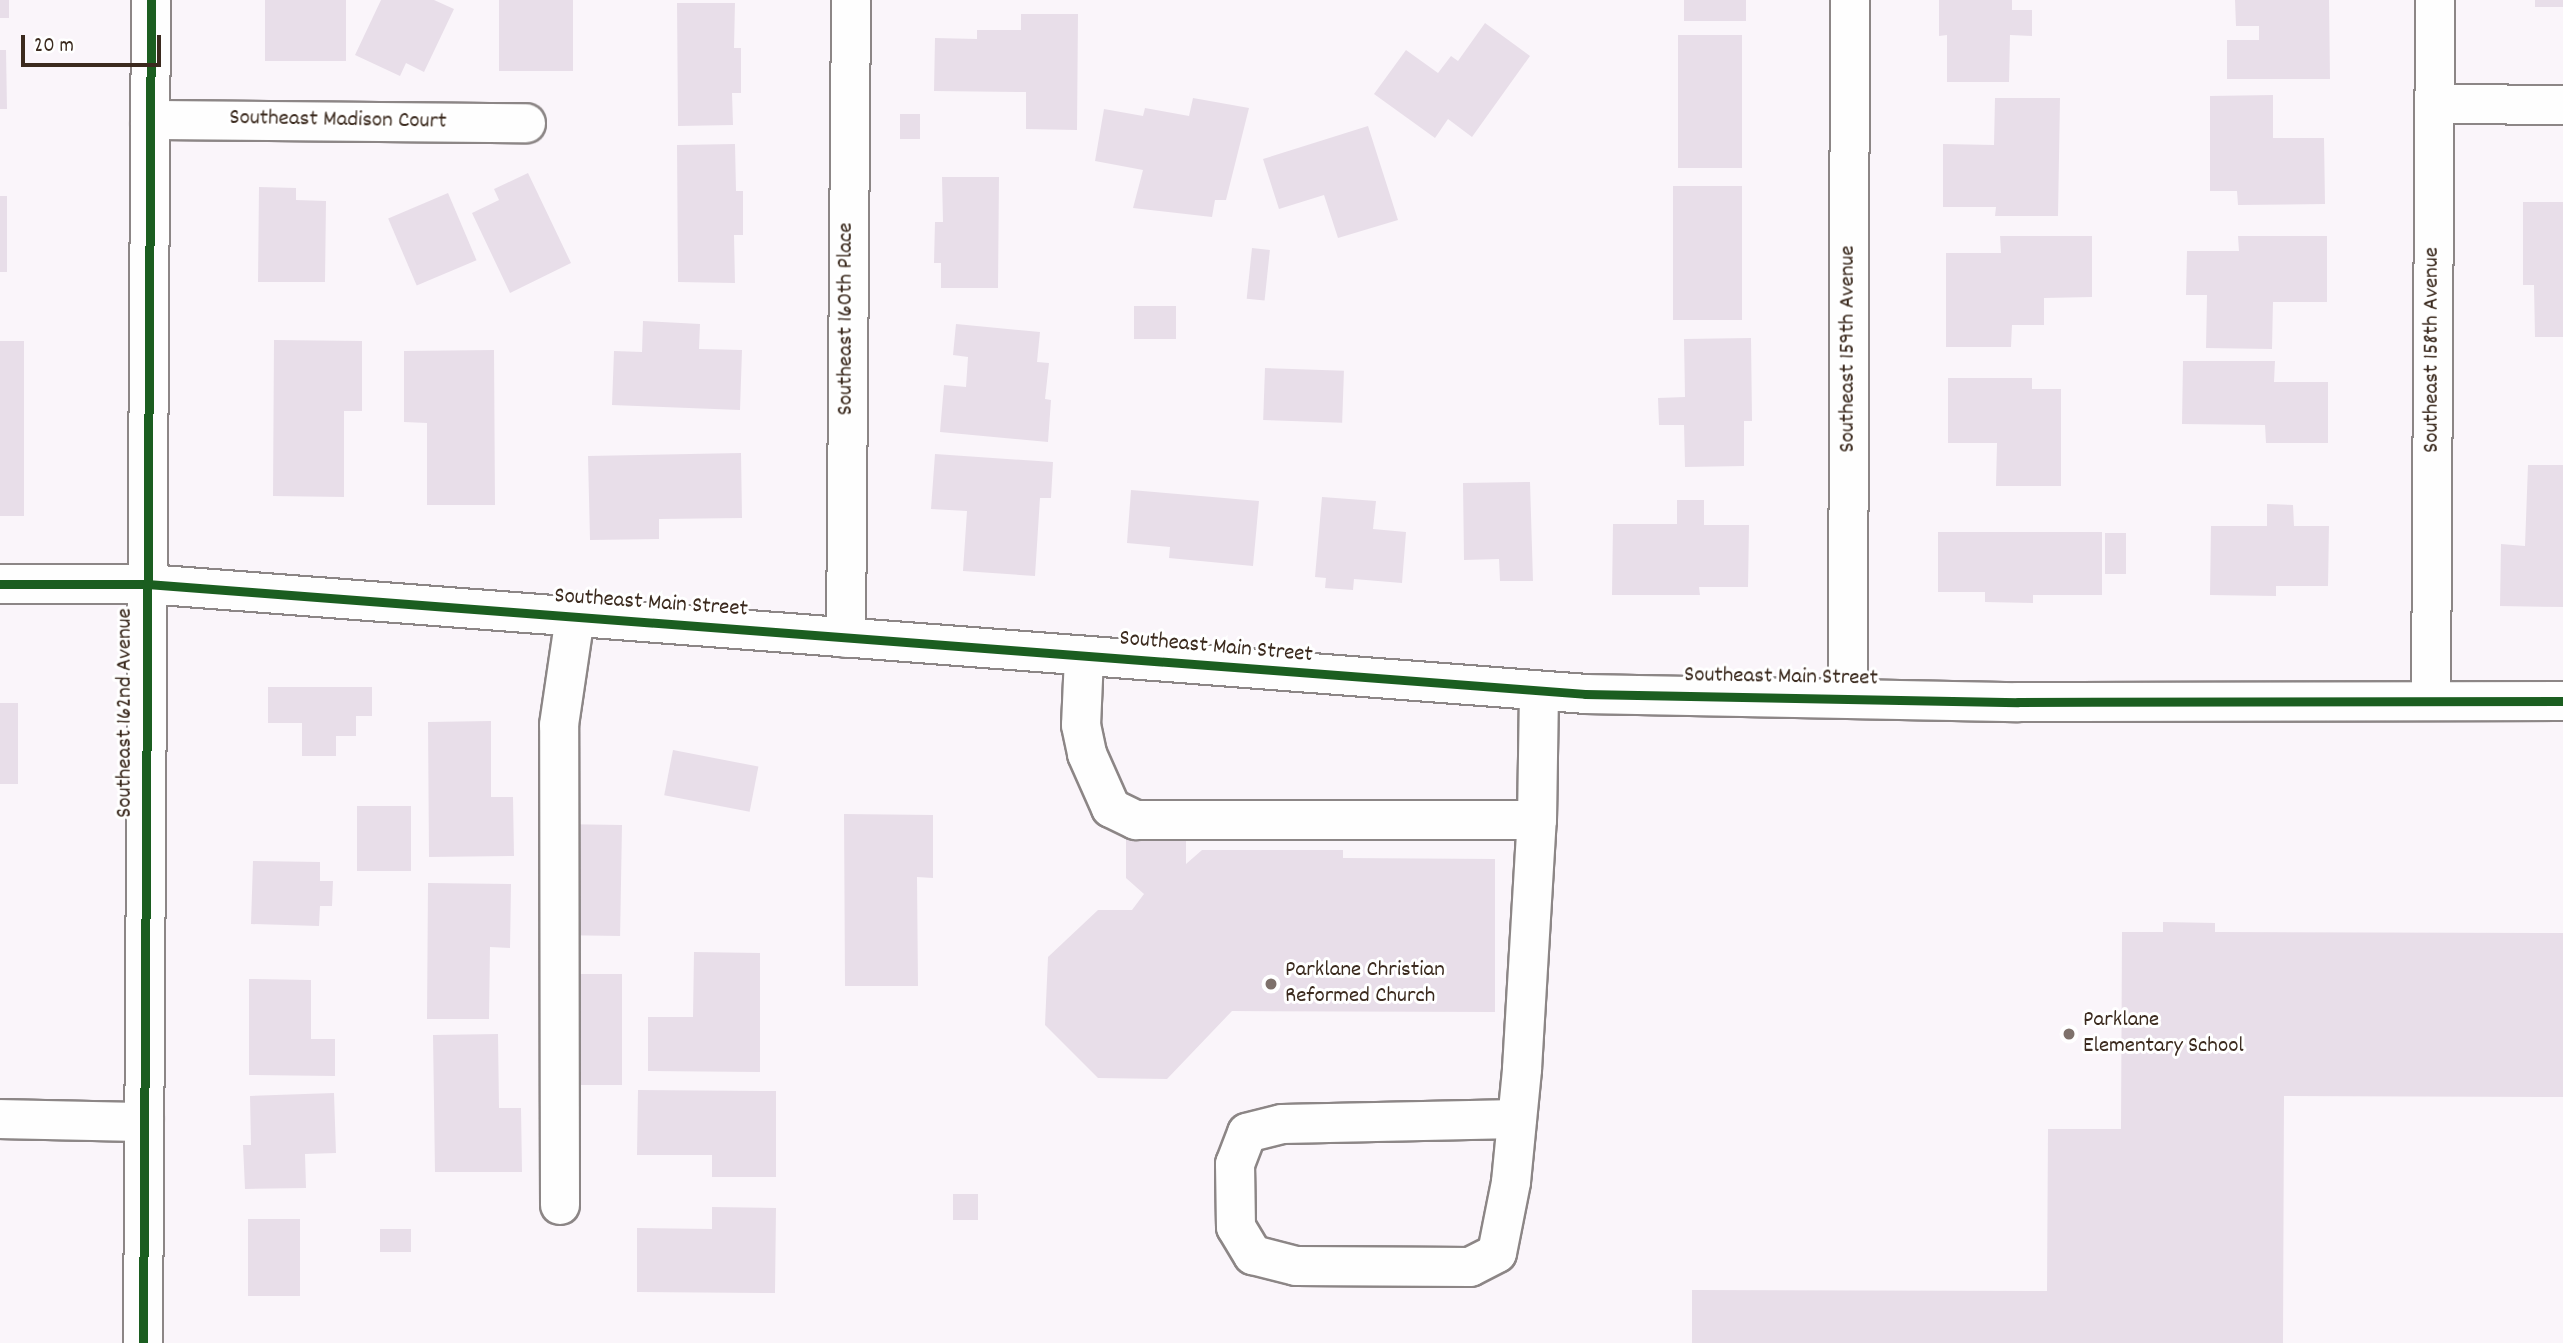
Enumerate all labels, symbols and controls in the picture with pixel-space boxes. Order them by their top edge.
scale bar [24,21,164,65]
text: 20 m [34,32,74,62]
street label: Southeast Madison Court [229,105,447,137]
street label: Southeast 160th Place [833,223,861,415]
street label: Southeast 159th Avenue [1835,245,1863,453]
street label: Southeast 158th Avenue [2419,247,2447,453]
street label: Southeast Main Street [553,583,749,625]
street label: Southeast 162nd Avenue [112,608,140,818]
street label: Southeast Main Street [1118,626,1314,670]
street label: Southeast Main Street [1684,663,1878,693]
place label: Parklane Christian Reformed Church [1285,957,1445,1011]
marker: Parklane Christian Reformed Church [1263,976,1279,992]
place label: Parklane Elementary School [2083,1007,2244,1061]
marker: Parklane Elementary School [2061,1026,2077,1042]

